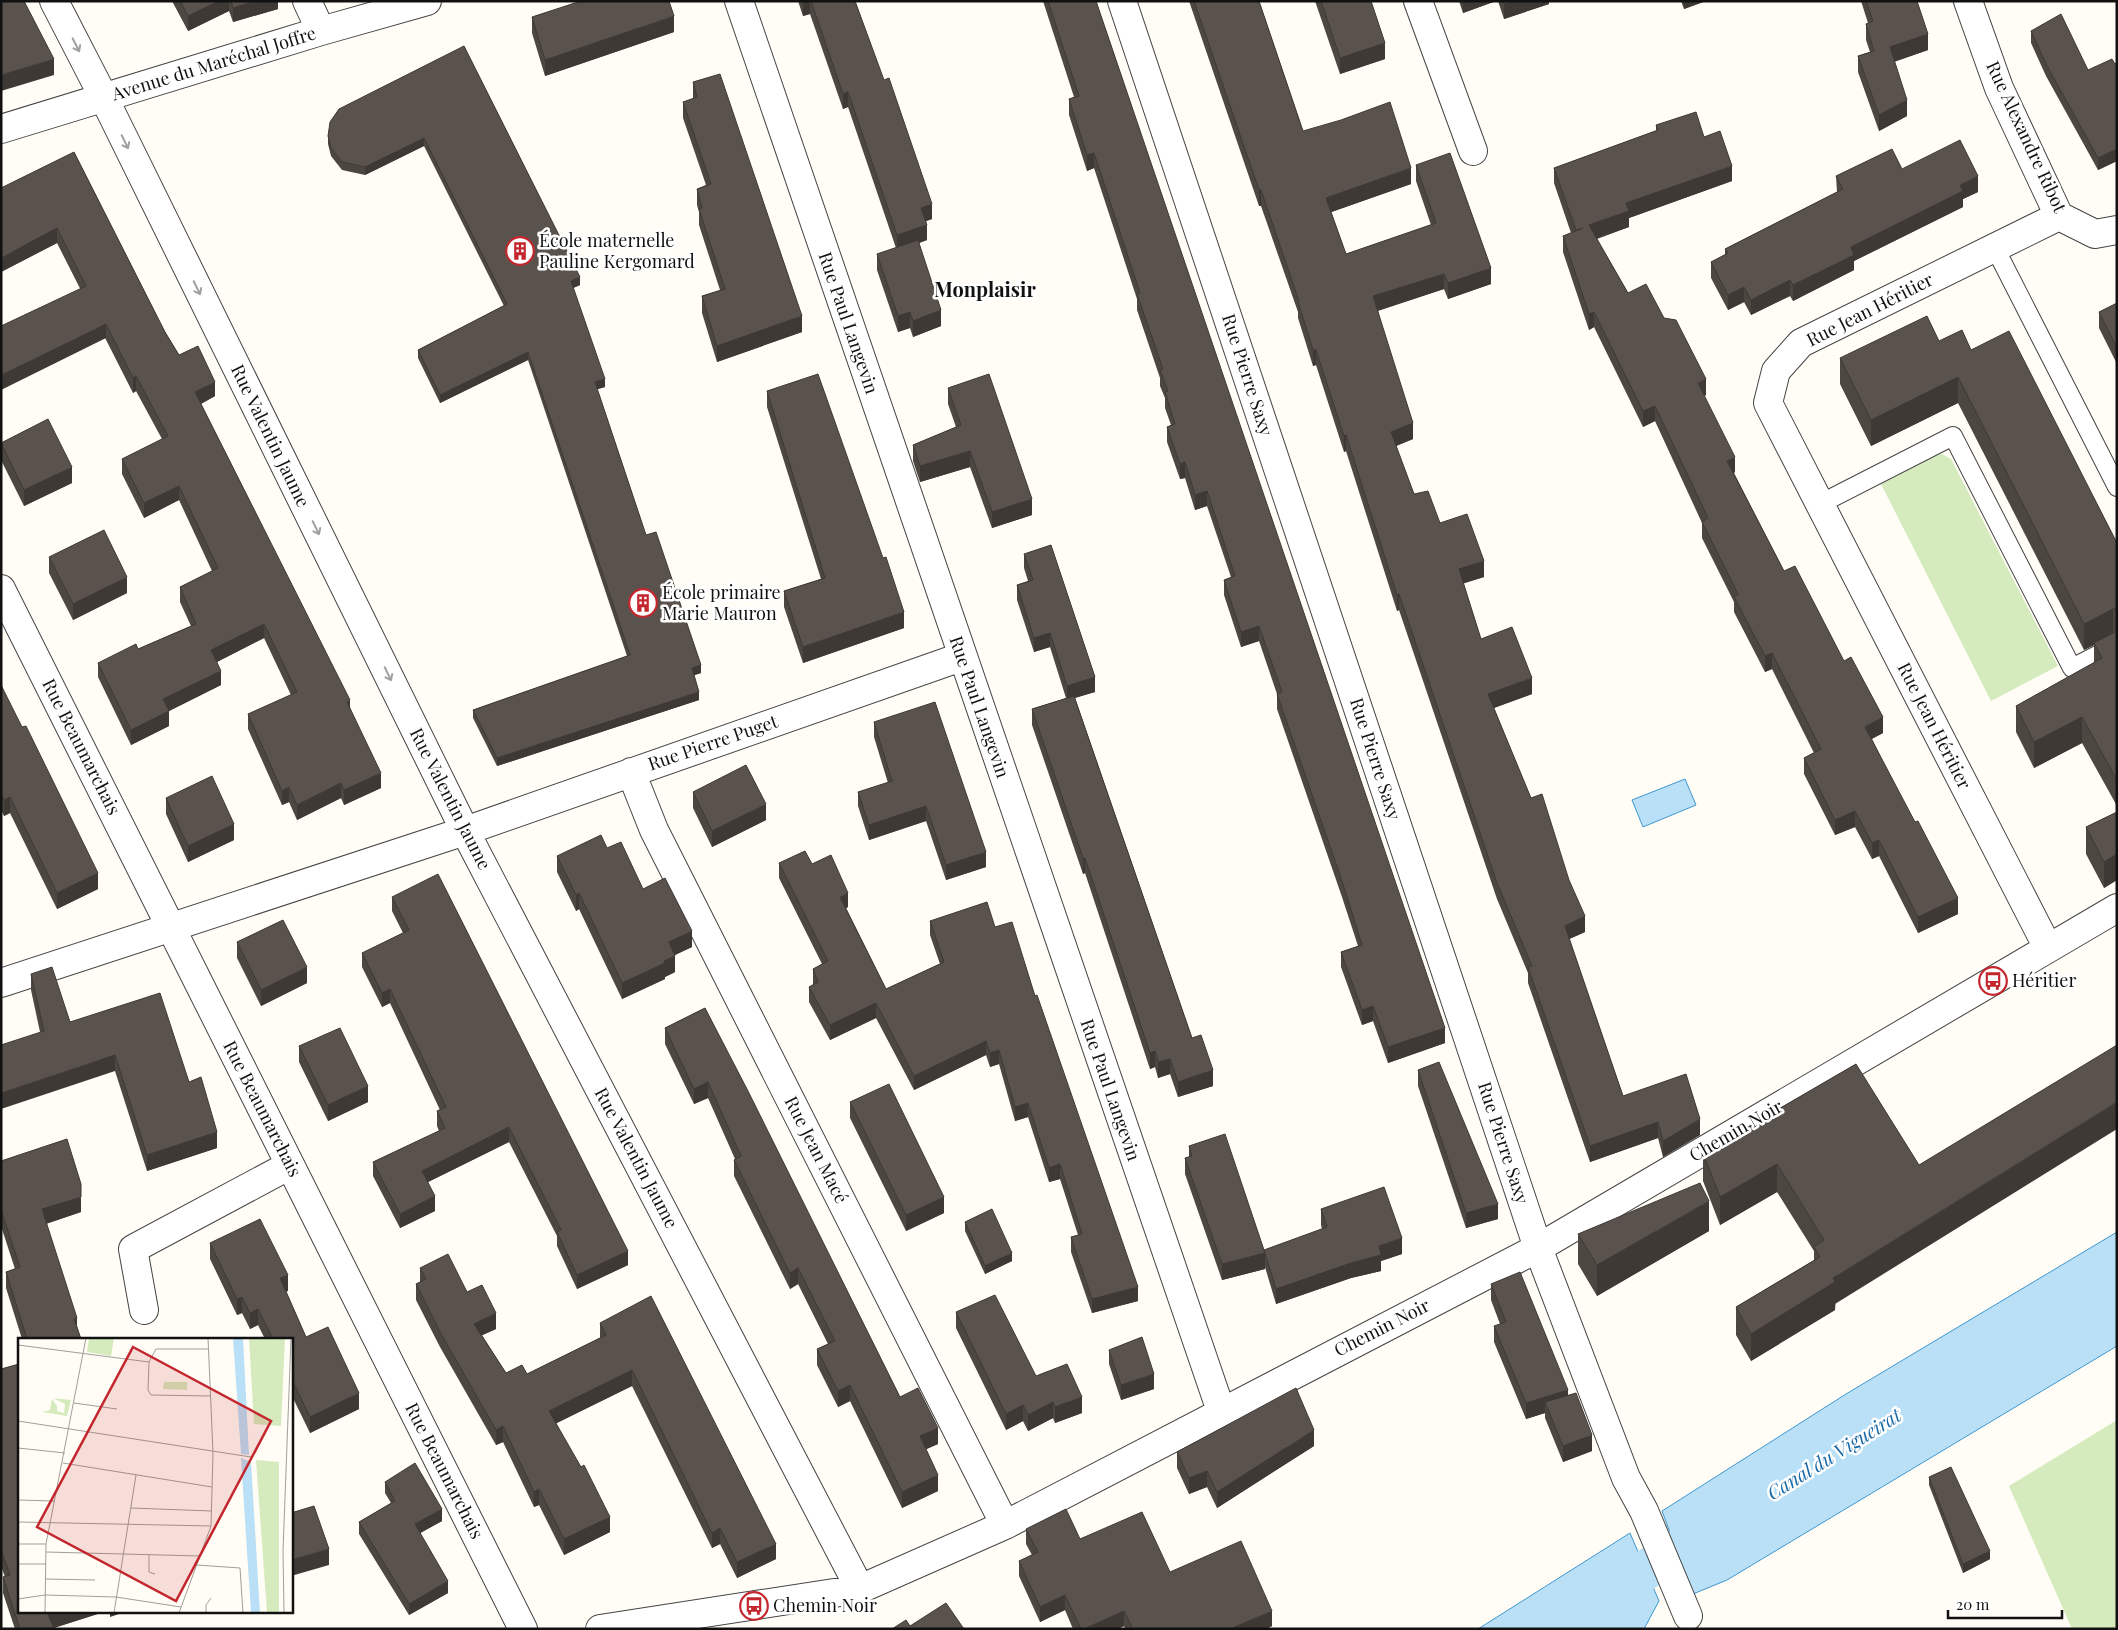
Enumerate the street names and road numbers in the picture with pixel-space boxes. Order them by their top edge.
street label: Avenue du Maréchal Joffre [108,21,319,106]
street label: Rue Alexandre Ribot [1981,57,2073,217]
street label: Rue Paul Langevin [813,249,885,397]
street label: Rue Jean Héritier [1802,267,1937,351]
street label: Rue Pierre Saxy [1217,311,1279,439]
street label: Rue Valentin Jaume [226,360,316,511]
street label: Rue Paul Langevin [944,633,1016,781]
street label: Rue Jean Héritier [1893,658,1977,793]
street label: Rue Beaumarchais [37,674,127,819]
street label: Rue Pierre Saxy [1345,695,1407,823]
street label: Rue Pierre Puget [645,708,781,775]
street label: Rue Valentin Jaume [405,724,497,873]
street label: Rue Paul Langevin [1075,1016,1147,1164]
street label: Rue Beaumarchais [218,1036,308,1181]
street label: Rue Pierre Saxy [1473,1079,1535,1207]
street label: Rue Valentin Jaume [590,1083,684,1232]
street label: Rue Jean Macé [780,1092,854,1207]
street label: Chemin Noir [1684,1094,1787,1167]
street label: Chemin Noir [1330,1293,1433,1361]
street label: Rue Beaumarchais [400,1398,490,1543]

